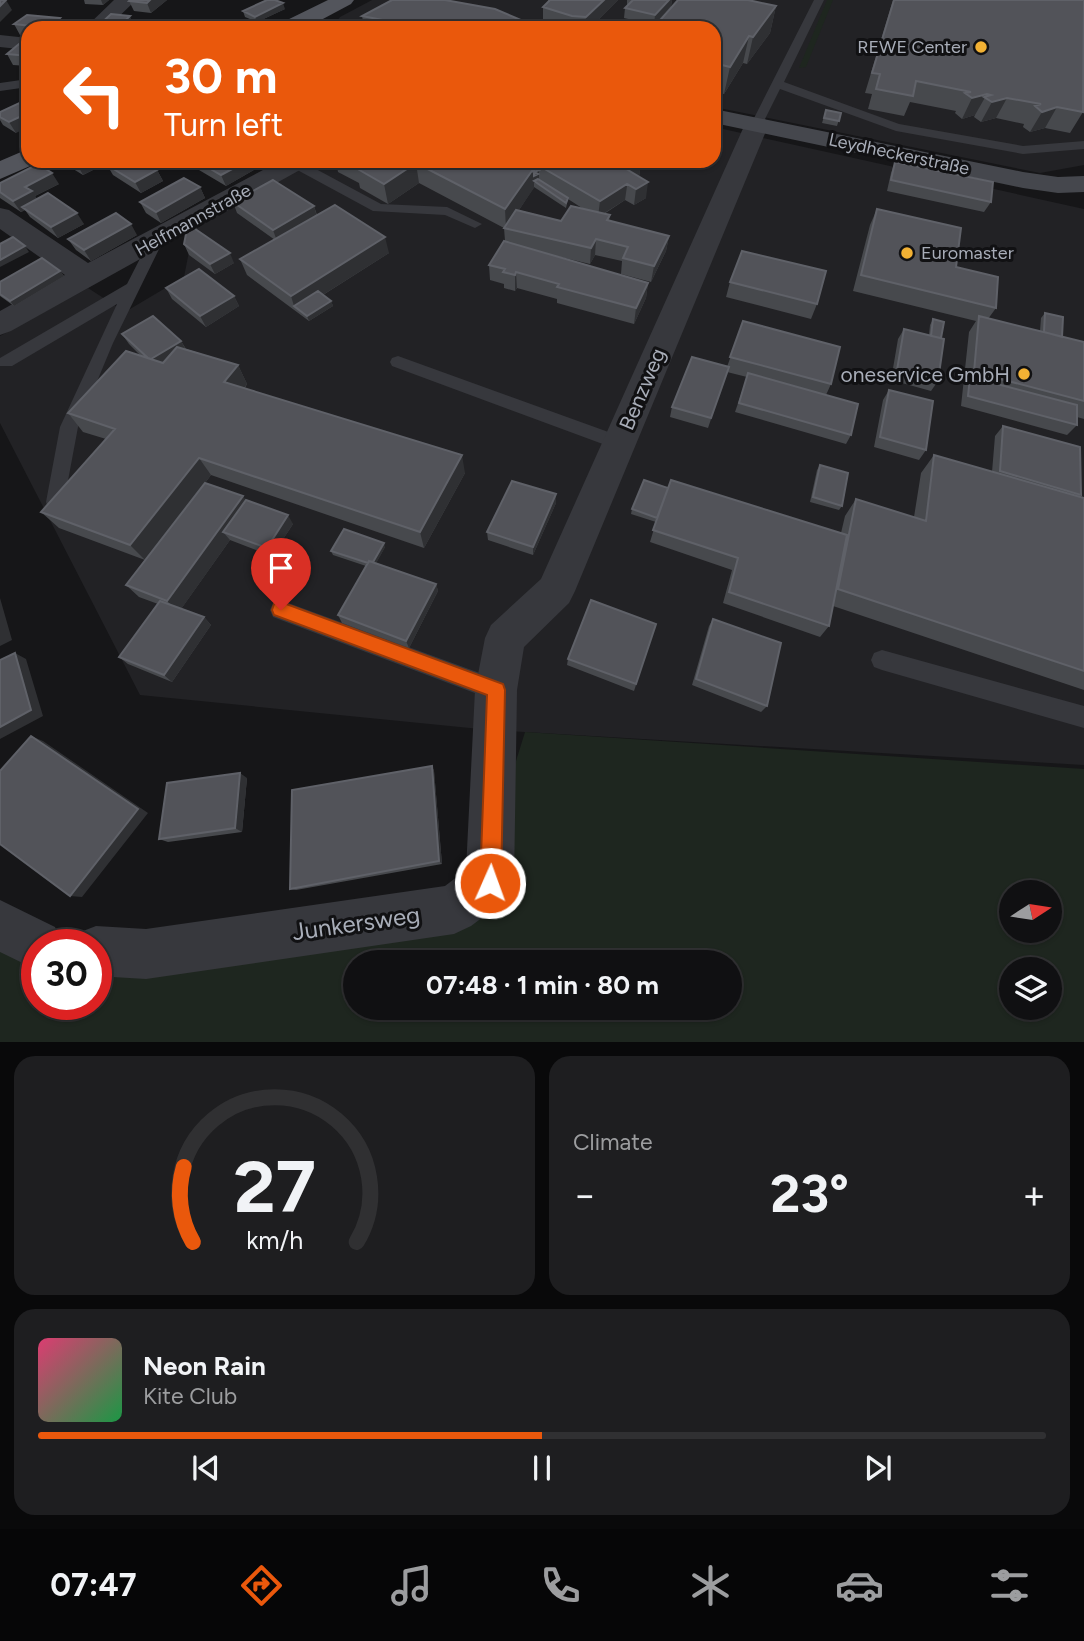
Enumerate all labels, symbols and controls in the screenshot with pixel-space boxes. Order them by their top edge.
place label: REWE Center [857,36,967,58]
marker: REWE Center [973,39,989,55]
text: 30 m [164,46,277,105]
icon: left [49,49,140,140]
text: Turn left [164,106,283,144]
street label: Leydheckerstraße [827,128,972,180]
street label: Helfmannstraße [131,179,255,261]
place label: Euromaster [921,242,1014,264]
marker: Euromaster [899,245,915,261]
street label: Benzweg [614,344,670,434]
place label: oneservice GmbH [841,362,1010,387]
marker: oneservice GmbH [1016,366,1032,382]
pin [251,538,311,610]
icon: arrive [262,549,300,587]
position arrow [453,846,527,920]
north arrow [999,880,1062,943]
map controls [999,880,1062,1020]
street label: Junkersweg [290,900,422,946]
speed limit sign: 30 [21,929,112,1020]
button: layers [999,957,1062,1020]
text: 07:48 · 1 min · 80 m [426,969,659,1001]
text: Climate [573,1128,652,1156]
text: 27 [233,1143,316,1230]
text: 23° [770,1163,849,1225]
text: − [573,1172,597,1218]
text: + [1022,1172,1046,1218]
text: km/h [246,1224,303,1254]
text: Neon Rain [143,1350,266,1382]
text: Kite Club [143,1382,237,1410]
icon: previous [187,1449,225,1487]
icon: pause [523,1449,561,1487]
icon: next [859,1449,897,1487]
icon: directions [237,1561,286,1610]
icon: music [387,1561,436,1610]
icon: phone [536,1561,585,1610]
icon: climate [686,1561,735,1610]
icon: car [835,1561,884,1610]
icon: filters [985,1561,1034,1610]
text: 07:47 [50,1566,136,1604]

